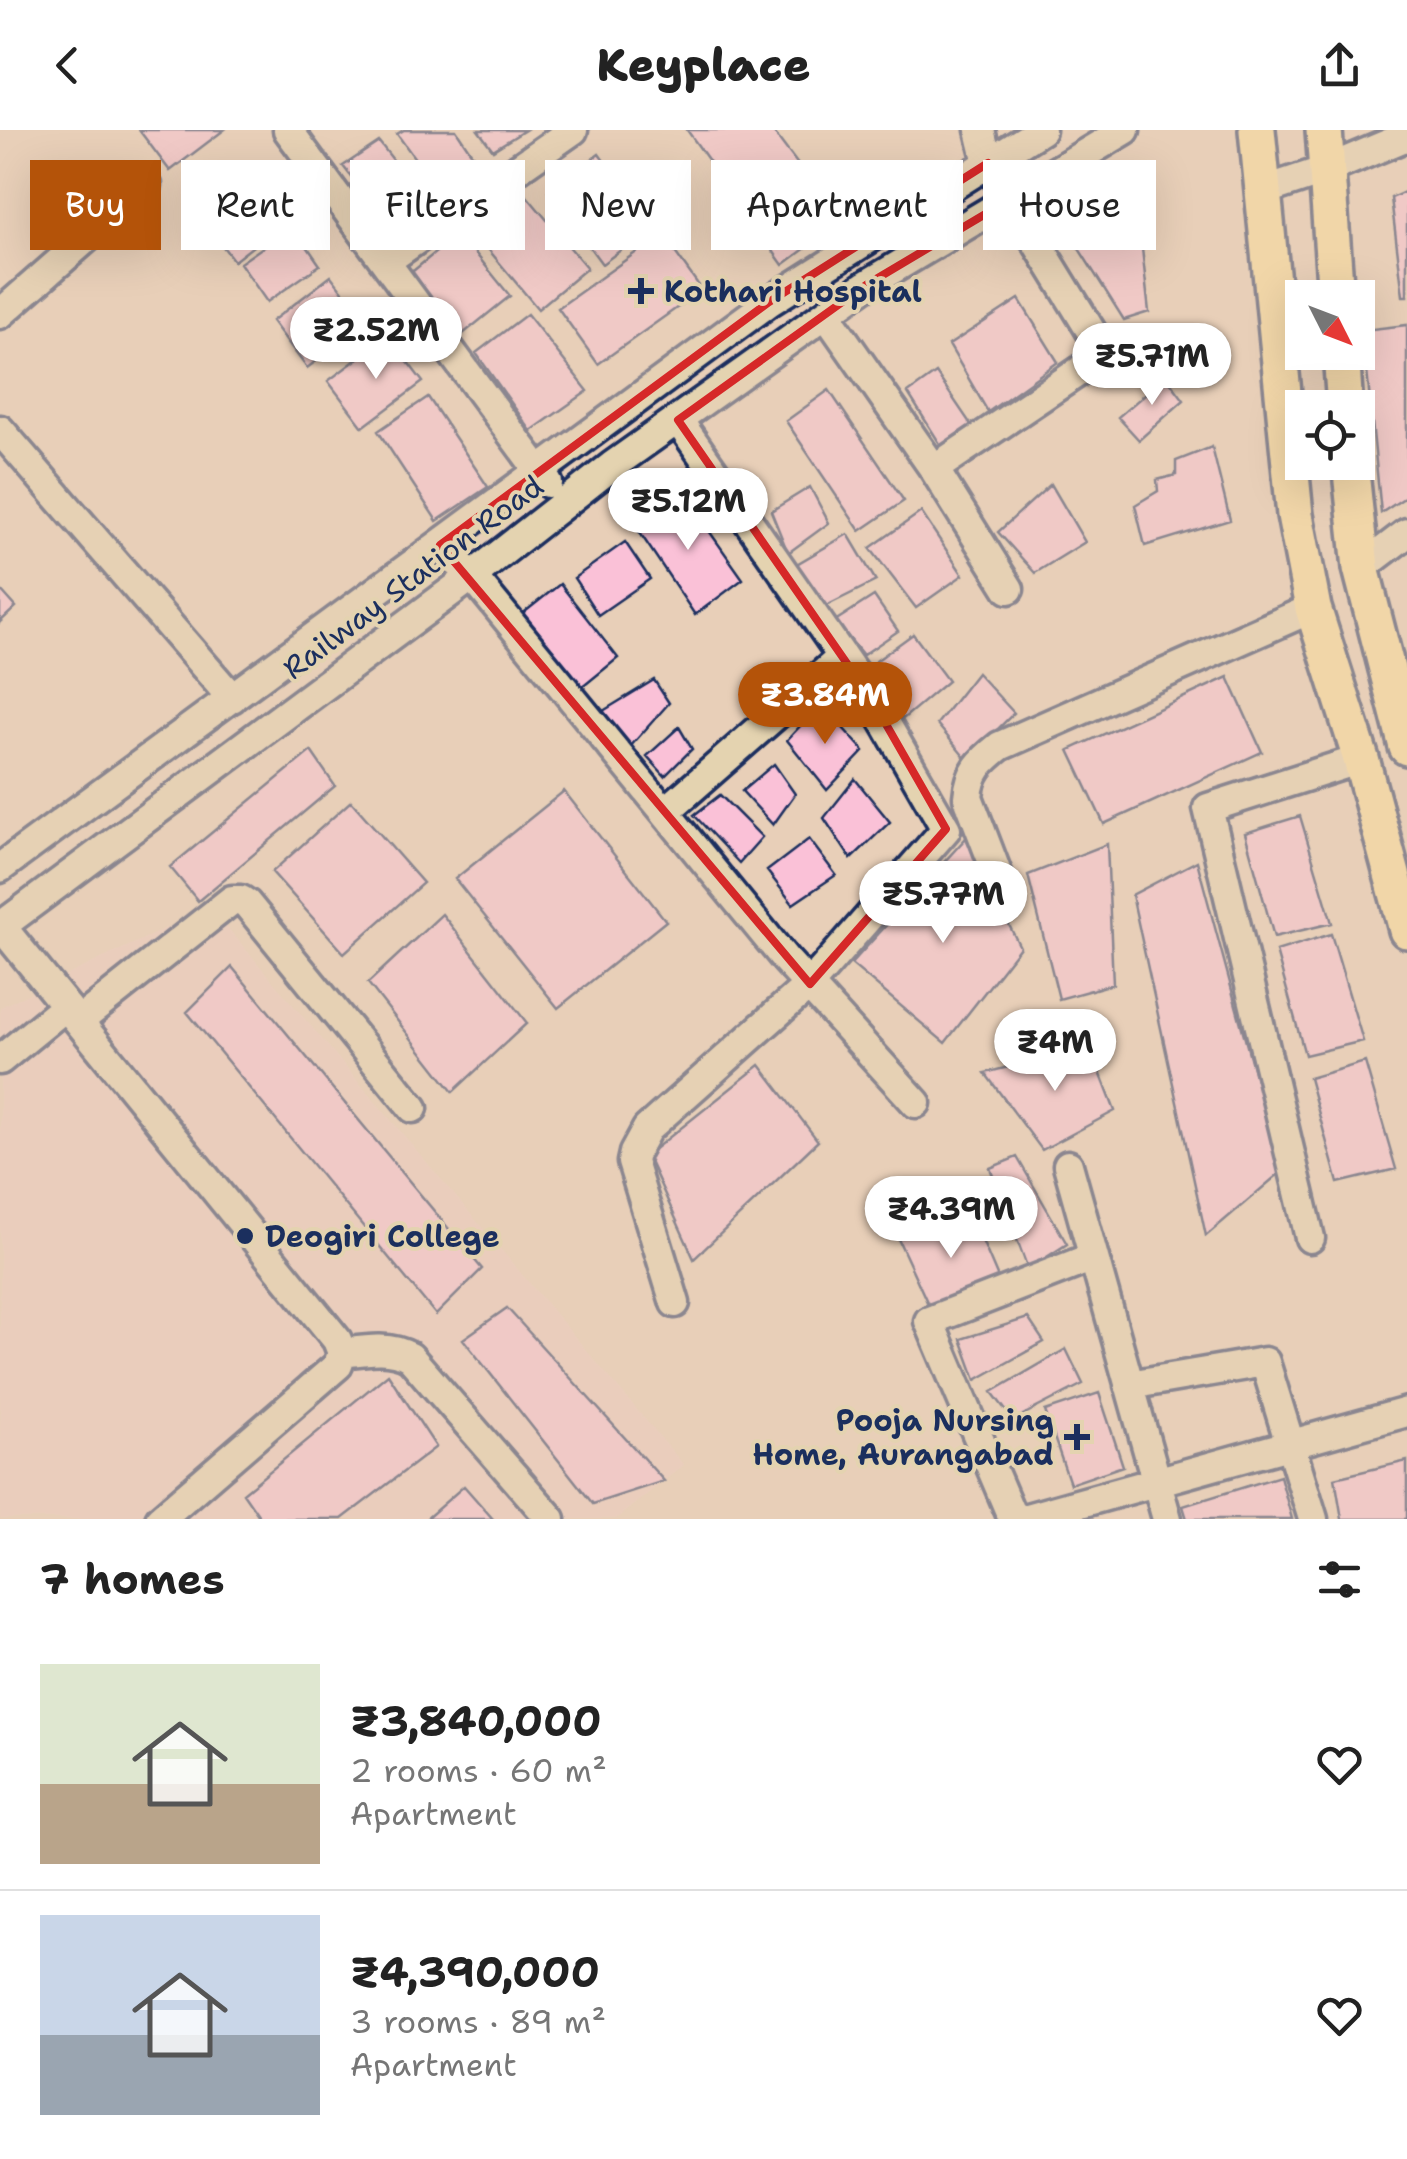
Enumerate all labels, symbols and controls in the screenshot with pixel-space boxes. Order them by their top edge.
text: Keyplace [597,35,810,95]
icon: back [40,38,95,93]
icon: share [1312,38,1367,93]
chip: Buy [30,160,161,250]
chip: Rent [181,160,330,250]
chip: Filters [350,160,525,250]
chip: New [545,160,691,250]
chip: Apartment [711,160,963,250]
chip: House [983,160,1156,250]
place label: Kothari Hospital [664,271,922,312]
marker: Kothari Hospital [628,278,654,304]
north arrow [1285,280,1375,370]
map controls [1285,280,1375,480]
pin: ₹2.52M [295,297,457,382]
text: ₹2.52M [312,308,440,351]
pin: ₹5.71M [1071,323,1233,408]
text: ₹5.71M [1094,334,1210,377]
button: locate [1285,390,1375,480]
street label: Railway Station Road [274,465,552,689]
pin: ₹5.12M [607,468,769,553]
text: ₹5.12M [630,479,746,522]
pin: ₹3.84M [744,662,906,747]
text: ₹3.84M [760,673,890,716]
pin: ₹5.77M [862,861,1024,946]
text: ₹5.77M [881,872,1005,915]
pin: ₹4M [1007,1009,1103,1094]
text: ₹4M [1016,1020,1094,1063]
pin: ₹4.39M [870,1176,1032,1261]
text: ₹4.39M [887,1187,1015,1230]
place label: Deogiri College [265,1216,500,1257]
marker: Deogiri College [234,1225,256,1247]
place label: Pooja Nursing Home, Aurangabad [752,1400,1054,1475]
marker: Pooja Nursing Home, Aurangabad [1064,1424,1090,1450]
text: 7 homes [40,1551,225,1607]
icon: filters [1312,1552,1367,1607]
text: ₹3,840,000 [350,1693,602,1749]
icon: home [120,1704,240,1824]
icon: heart [1312,1737,1367,1792]
text: 2 rooms · 60 m² [350,1749,607,1792]
text: Apartment [350,1792,517,1835]
text: ₹4,390,000 [350,1944,600,2000]
icon: home [120,1955,240,2075]
icon: heart [1312,1988,1367,2043]
text: 3 rooms · 89 m² [350,2000,606,2043]
text: Apartment [350,2043,517,2086]

